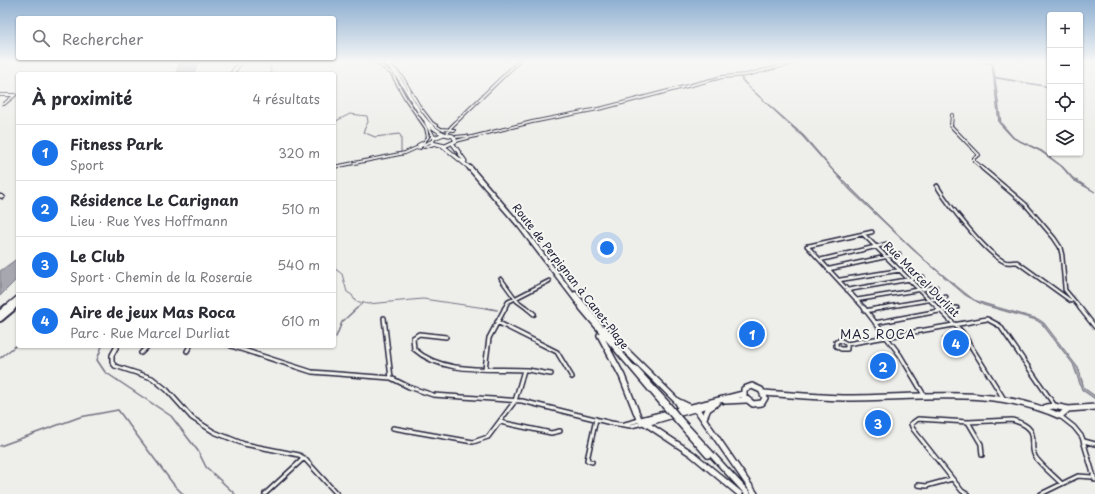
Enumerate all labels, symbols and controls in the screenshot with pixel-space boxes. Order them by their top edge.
map controls [1047,12,1083,156]
button: + [1047,12,1083,48]
search box [16,16,336,60]
icon: search [30,27,52,49]
text: Rechercher [62,27,143,50]
button: − [1047,48,1083,84]
button: locate [1047,84,1083,120]
text: À proximité [32,85,132,111]
text: 4 résultats [253,89,320,108]
button: layers [1047,120,1083,156]
text: Fitness Park [70,132,163,155]
text: 1 [42,143,48,162]
text: 320 m [278,143,320,162]
text: Sport [70,155,104,174]
text: Résidence Le Carignan [70,188,239,211]
text: 2 [40,199,50,218]
text: 510 m [281,199,320,218]
street label: Route de Perpignan à Canet-Plage [509,200,633,353]
text: Lieu · Rue Yves Hoffmann [70,211,228,230]
street label: Rue Marcel Durliat [880,237,964,321]
your location [597,238,617,258]
text: Le Club [70,244,125,267]
text: 3 [41,255,49,274]
text: 540 m [277,255,320,274]
text: Sport · Chemin de la Roseraie [70,267,252,286]
text: Aire de jeux Mas Roca [70,300,236,323]
text: 4 [41,311,49,330]
text: 610 m [281,311,320,330]
pin: 1 [739,319,765,349]
text: Parc · Rue Marcel Durliat [70,323,230,342]
district label: MAS ROCA [840,325,916,343]
pin: 4 [943,328,969,358]
pin: 2 [870,351,896,381]
pin: 3 [865,408,891,438]

